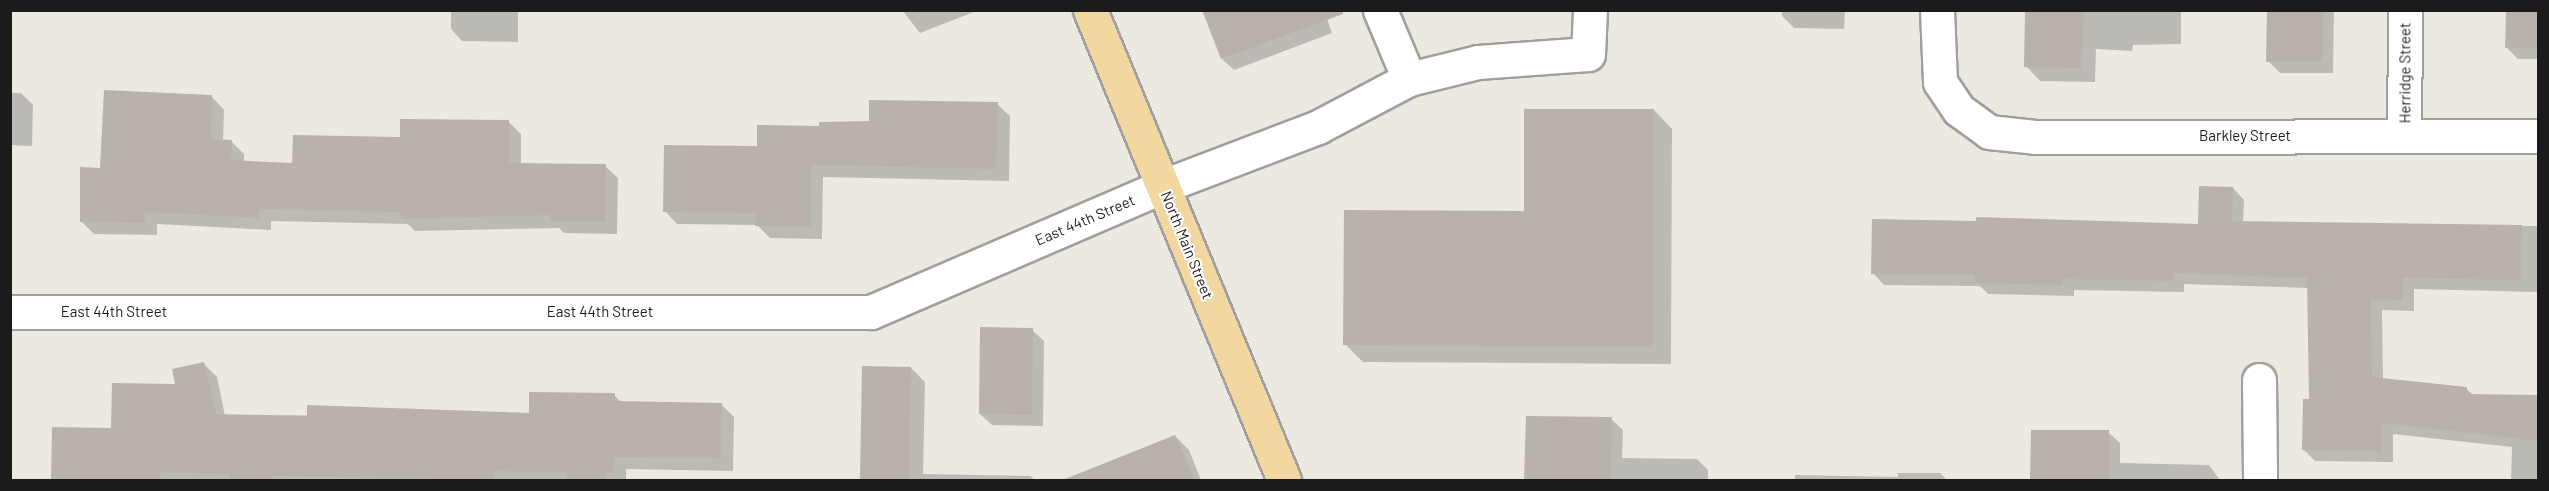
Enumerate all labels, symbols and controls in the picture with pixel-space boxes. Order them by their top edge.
street label: Herridge Street [2396,23,2414,123]
street label: Barkley Street [2199,127,2291,145]
street label: North Main Street [1157,188,1217,302]
street label: East 44th Street [1033,191,1137,249]
street label: East 44th Street [61,303,167,321]
street label: East 44th Street [547,303,653,321]

